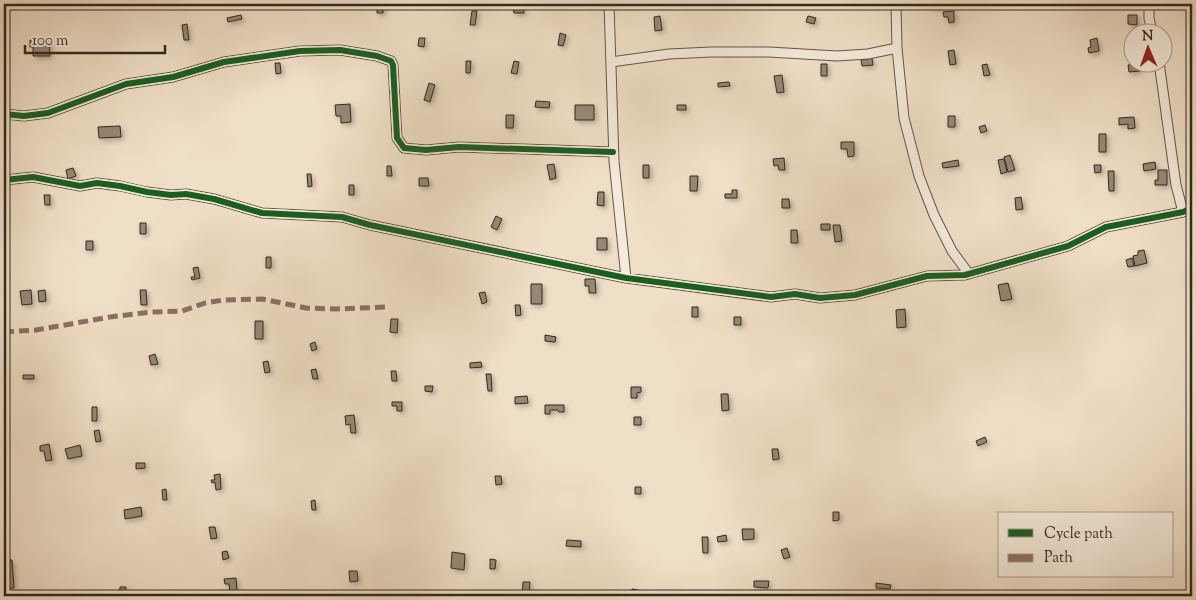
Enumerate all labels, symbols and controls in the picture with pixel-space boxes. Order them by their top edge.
scale bar [25,22,165,54]
north arrow [1124,22,1174,72]
text: N [1142,27,1154,47]
text: 100 m [32,31,69,52]
legend [998,512,1174,578]
text: Cycle path [1044,524,1113,545]
text: Path [1044,548,1073,569]

